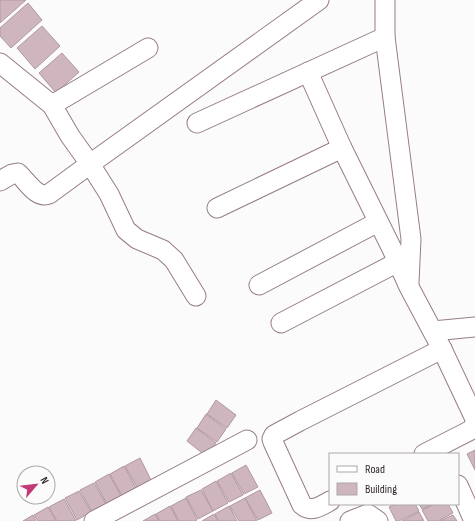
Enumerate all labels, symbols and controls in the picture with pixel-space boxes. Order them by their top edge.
legend [329,453,459,505]
text: Road [365,462,385,477]
north arrow [16,465,56,505]
text: N [37,475,52,486]
text: Building [365,482,397,497]

